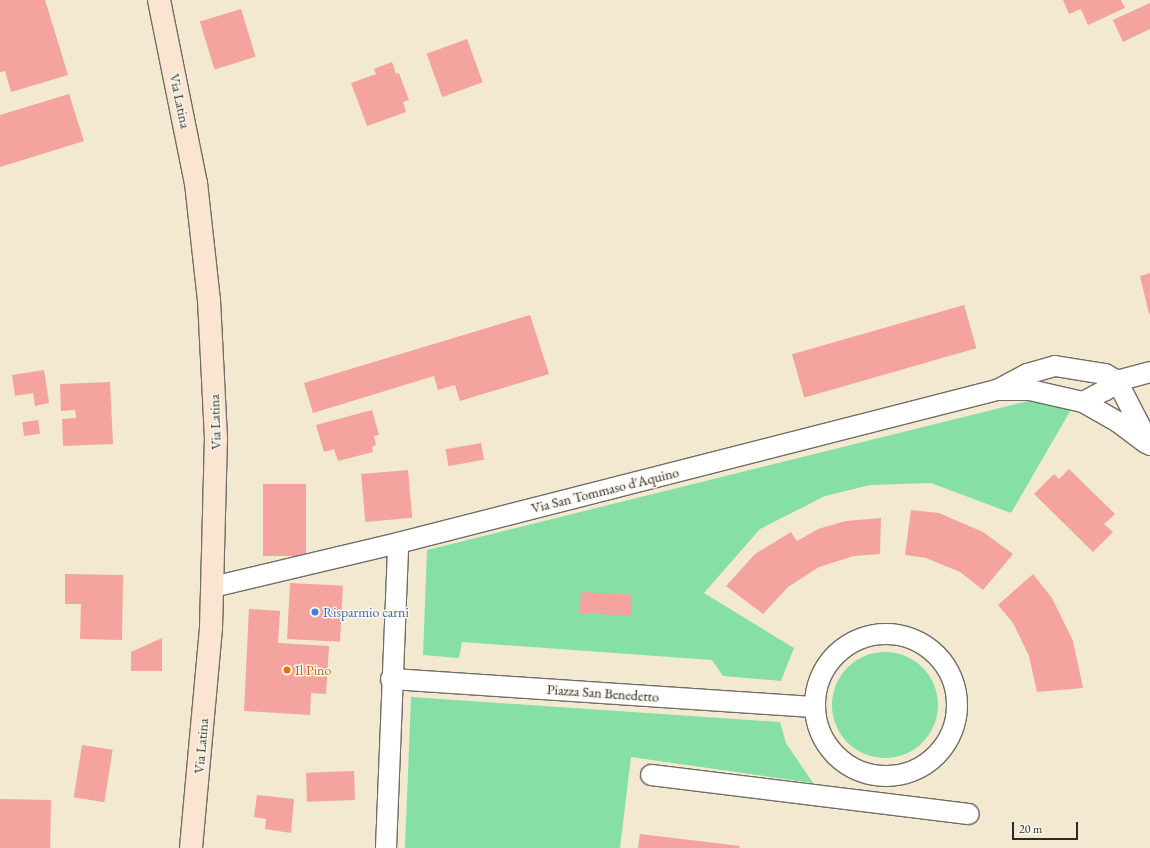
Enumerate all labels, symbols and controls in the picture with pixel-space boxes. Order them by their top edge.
street label: Via Latina [166,72,194,130]
street label: Via Latina [206,394,224,450]
street label: Via San Tommaso d'Aquino [529,463,681,517]
place label: Risparmio carni [323,604,409,620]
marker: Risparmio carni [310,607,320,617]
place label: Il Pino [295,662,331,678]
marker: Il Pino [282,665,292,675]
street label: Piazza San Benedetto [546,681,660,705]
street label: Via Latina [190,718,212,774]
scale bar [1014,814,1080,840]
text: 20 m [1019,821,1042,837]

